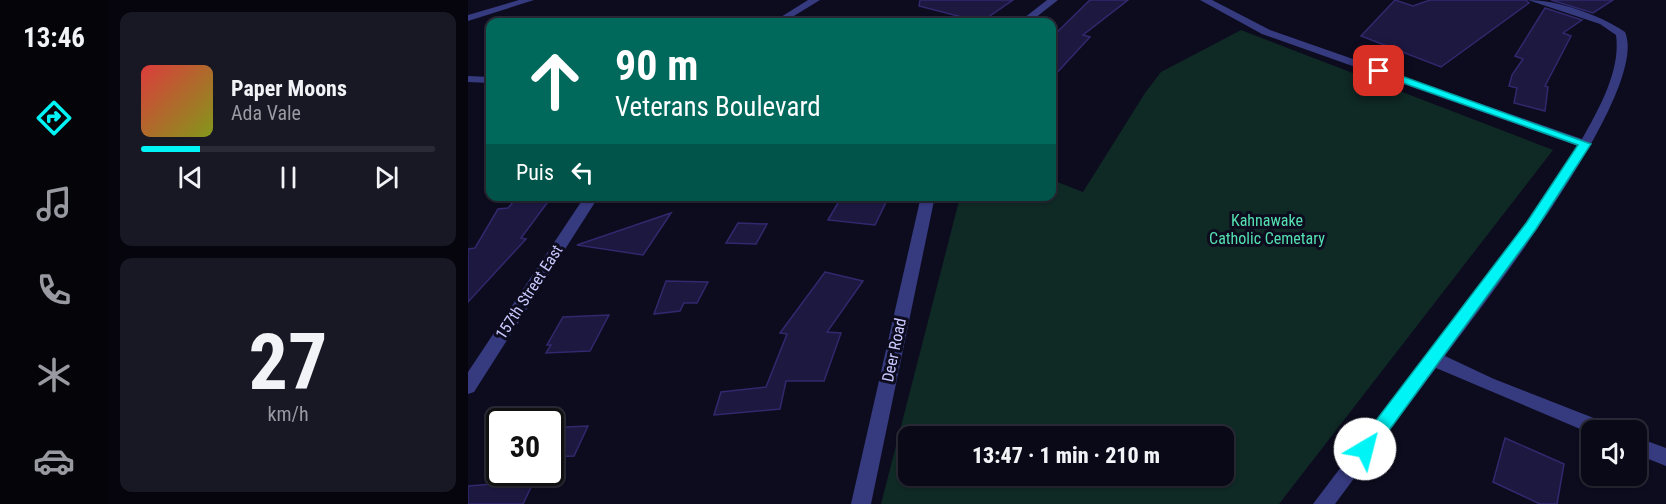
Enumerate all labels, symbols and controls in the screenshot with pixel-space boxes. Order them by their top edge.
text: 13:46 [23,22,85,54]
text: 90 m [615,41,698,90]
icon: ahead [516,42,594,120]
pin [1353,45,1404,96]
icon: arrive [1362,54,1395,87]
text: Paper Moons [231,76,347,101]
text: Veterans Boulevard [615,91,821,123]
icon: directions [33,97,75,139]
text: Ada Vale [231,101,301,125]
icon: left [566,156,599,189]
text: Puis [516,160,554,185]
icon: previous [174,161,207,194]
icon: pause [272,161,305,194]
icon: next [370,161,403,194]
icon: music [33,183,75,225]
park label: Kahnawake Catholic Cemetary [1209,211,1325,248]
street label: 157th Street East [491,241,567,343]
icon: phone [33,269,75,311]
street label: Deer Road [878,316,910,384]
text: 27 [249,317,327,408]
icon: climate [33,354,75,396]
text: km/h [267,402,309,426]
speed limit sign: 30 [486,408,564,486]
position arrow [1333,417,1397,481]
map controls [1581,420,1647,486]
button: sound [1581,420,1647,486]
icon: car [33,440,75,482]
text: 13:47 · 1 min · 210 m [972,443,1160,468]

